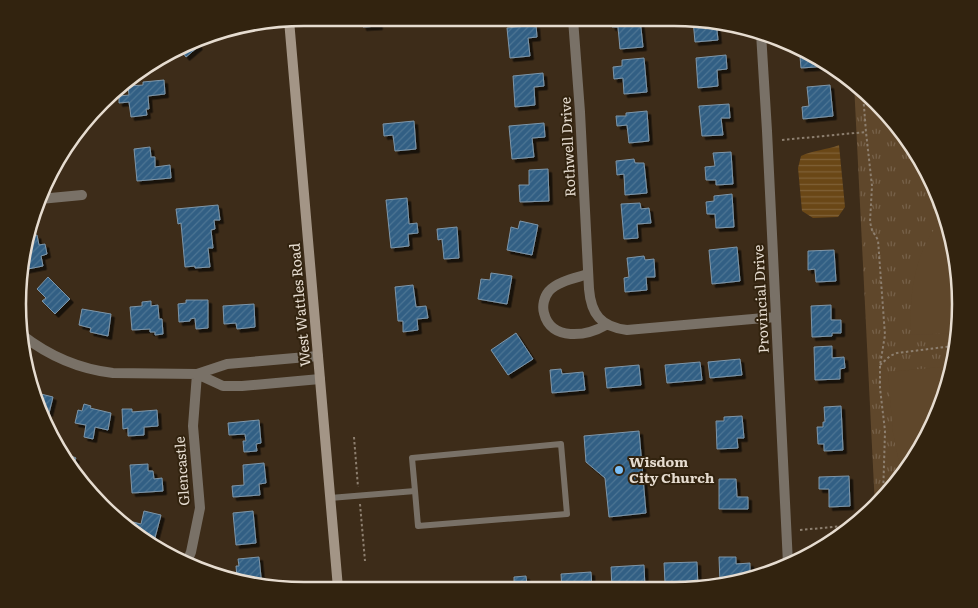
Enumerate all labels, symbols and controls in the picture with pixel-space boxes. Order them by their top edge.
street label: Rothwell Drive [554,97,580,197]
street label: West Wattles Road [284,242,314,368]
street label: Provincial Drive [747,244,773,354]
street label: Glencastle [169,436,193,506]
place label: Wisdom City Church [629,451,715,487]
marker: Wisdom City Church [613,464,625,476]

